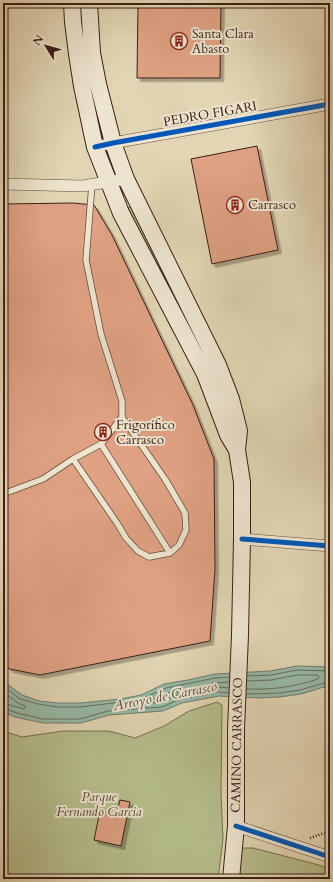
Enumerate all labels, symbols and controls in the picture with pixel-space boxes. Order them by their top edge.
place label: Santa Clara Abasto [192,25,254,58]
north arrow [26,26,66,66]
building icon: Santa Clara Abasto [169,31,189,51]
text: N [30,32,48,49]
street label: PEDRO FIGARI [162,97,258,131]
building icon: Carrasco [225,195,245,215]
place label: Carrasco [248,196,296,214]
place label: Frigorífico Carrasco [116,416,175,449]
building icon: Frigorífico Carrasco [93,422,113,442]
water label: Arroyo de Carrasco [110,676,219,716]
street label: CAMINO CARRASCO [227,677,247,813]
park label: Parque Fernando Garcia [56,788,142,821]

